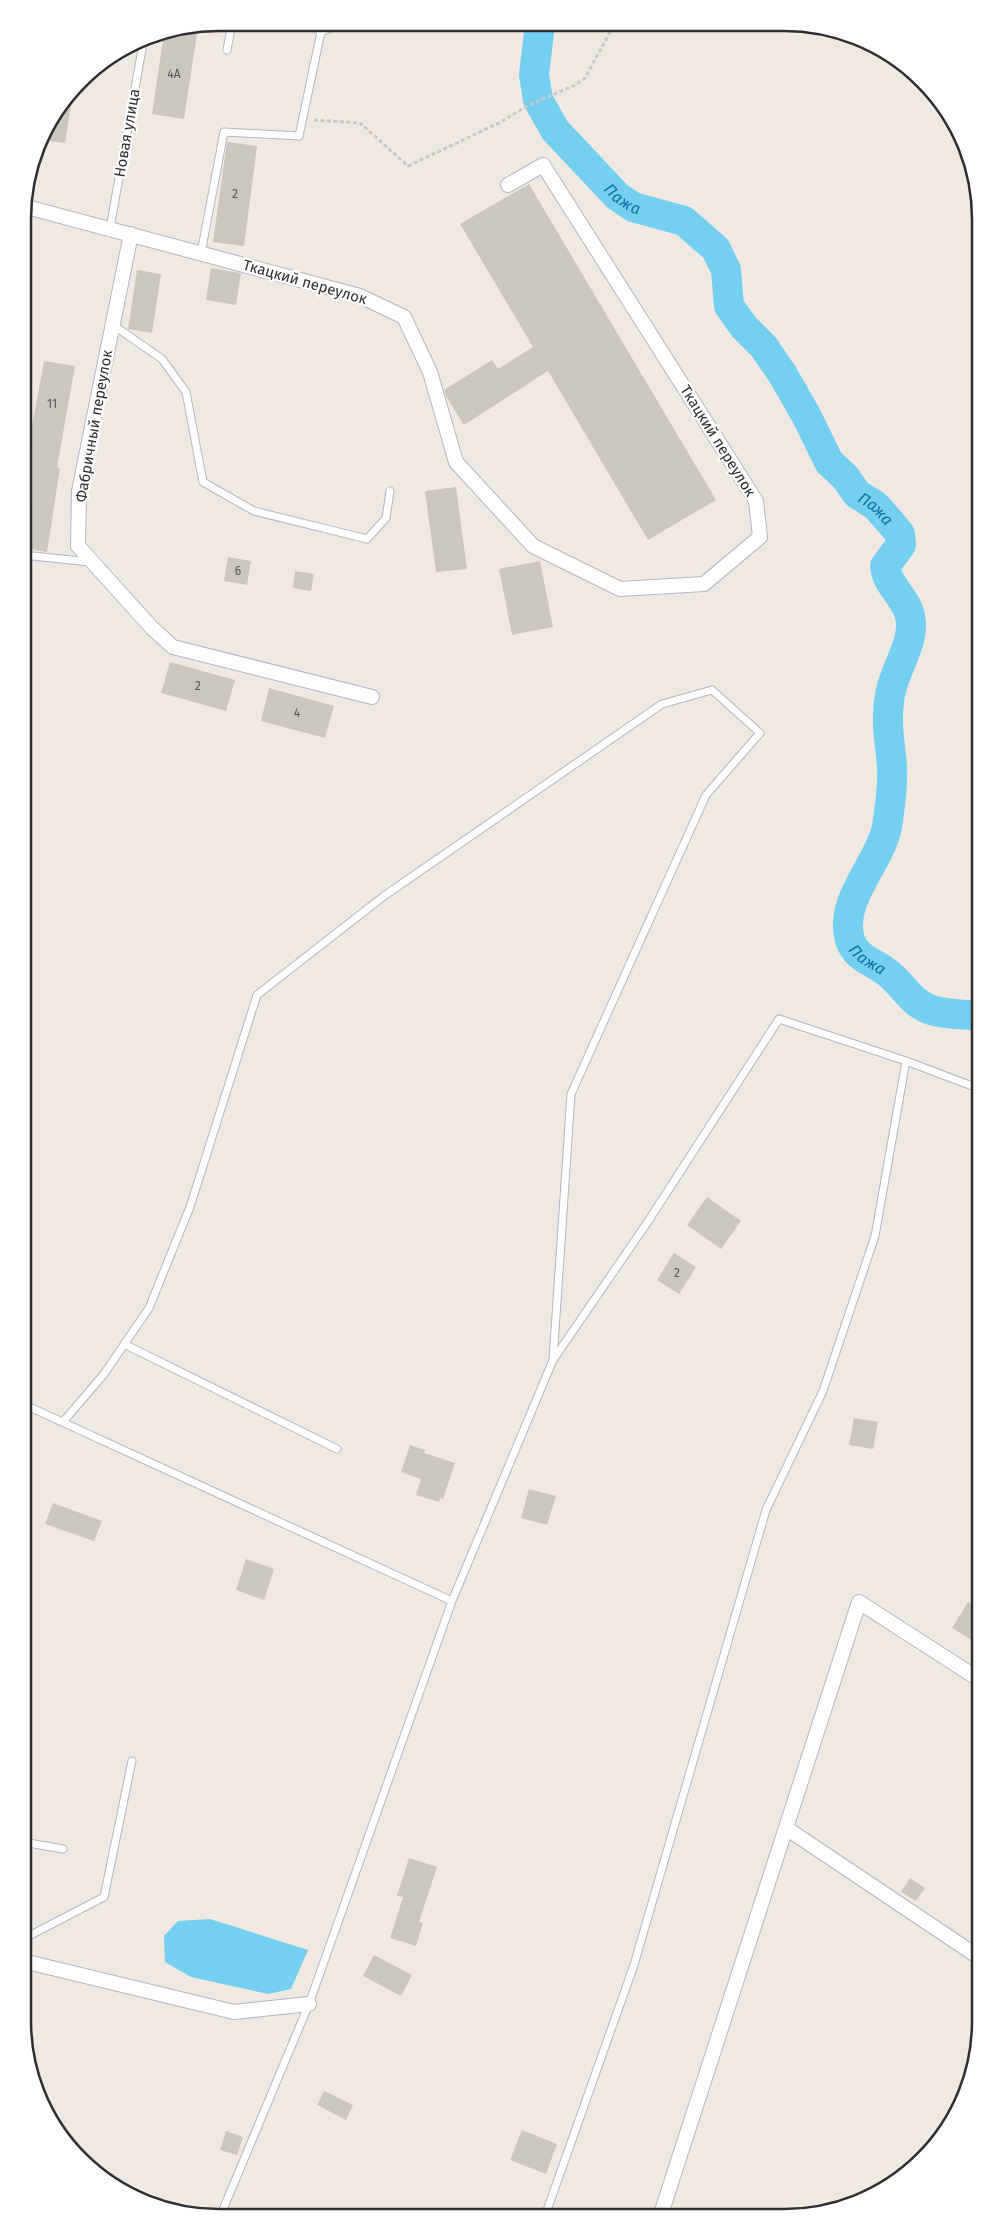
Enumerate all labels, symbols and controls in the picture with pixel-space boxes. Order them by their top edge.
house number: 4А [167,67,181,81]
street label: Новая улица [110,87,144,179]
water label: Пажа [600,180,642,219]
house number: 2 [232,187,238,201]
street label: Ткацкий переулок [241,256,369,308]
street label: Фабричный переулок [72,348,116,504]
street label: Ткацкий переулок [676,382,760,500]
house number: 11 [47,397,57,411]
water label: Пажа [855,488,897,529]
house number: 6 [235,564,241,578]
house number: 2 [195,679,201,693]
house number: 4 [294,706,301,720]
water label: Пажа [845,941,889,979]
house number: 2 [674,1266,680,1280]

